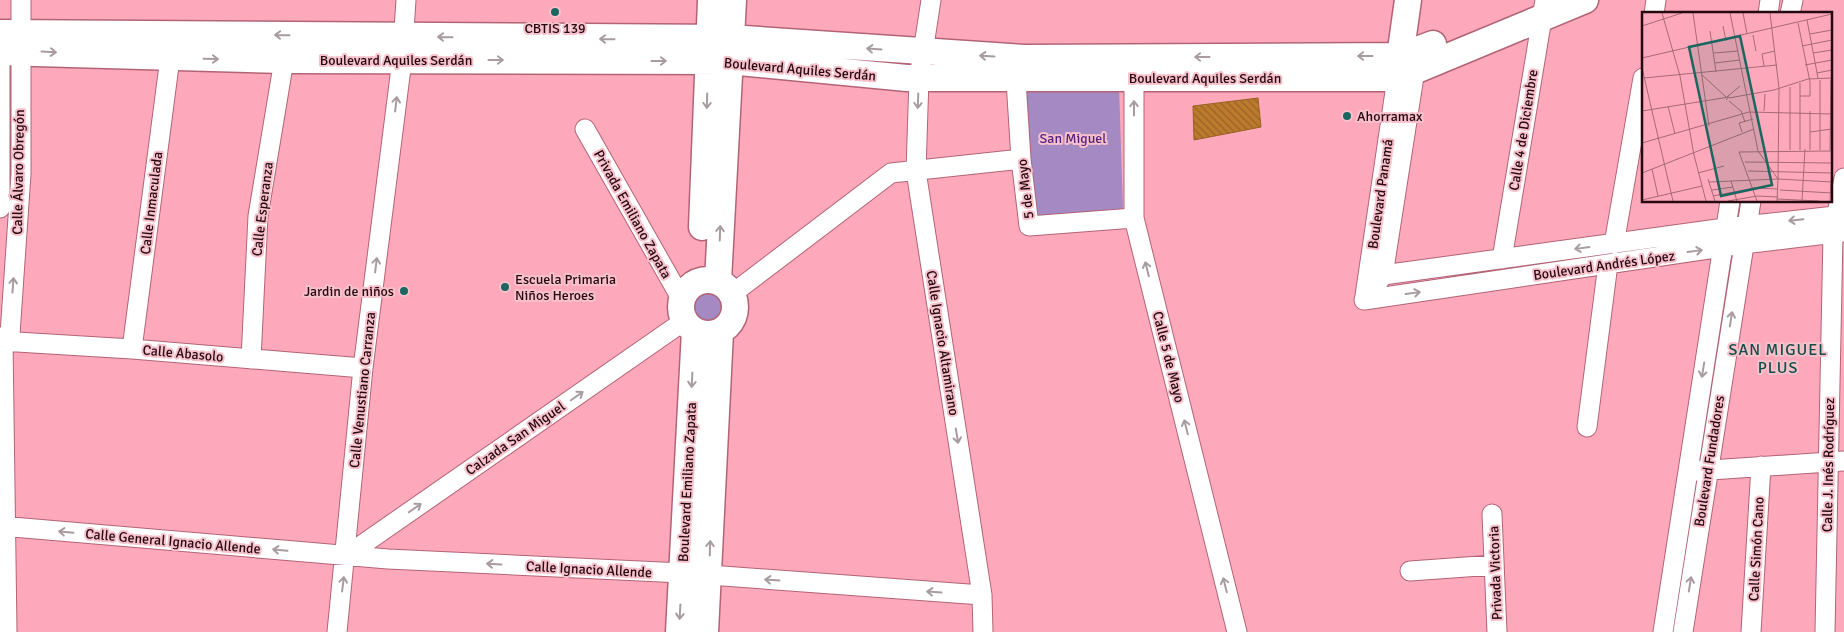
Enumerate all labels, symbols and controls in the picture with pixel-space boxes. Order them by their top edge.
marker: CBTIS 139 [549,6,561,18]
inset map [1642,12,1832,202]
place label: CBTIS 139 [524,20,586,37]
one-way arrow [274,30,290,40]
one-way arrow [437,32,453,42]
one-way arrow [599,34,616,44]
one-way arrow [866,44,882,54]
one-way arrow [40,48,56,57]
street label: Boulevard Aquiles Serdán [320,52,472,69]
one-way arrow [980,52,996,61]
one-way arrow [1195,52,1211,62]
one-way arrow [1357,52,1373,61]
one-way arrow [203,54,219,63]
street label: Boulevard Aquiles Serdán [723,54,877,85]
one-way arrow [488,55,504,65]
one-way arrow [650,56,666,66]
street label: Calle 4 de Diciembre [1506,68,1541,192]
street label: Boulevard Aquiles Serdán [1129,70,1281,87]
one-way arrow [702,93,711,109]
one-way arrow [914,93,923,109]
one-way arrow [391,96,401,112]
one-way arrow [1129,101,1139,117]
place label: Ahorramax [1357,108,1423,125]
street label: Calle Álvaro Obregón [9,109,28,235]
marker: Ahorramax [1341,110,1353,122]
park label: San Miguel [1040,130,1106,147]
street label: Boulevard Panamá [1364,138,1397,250]
street label: Privada Emiliano Zapata [590,147,675,282]
street label: Calle Inmaculada [137,151,166,255]
street label: 5 de Mayo [1013,158,1038,220]
street label: Calle Esperanza [248,161,277,257]
one-way arrow [1788,215,1804,225]
one-way arrow [715,225,725,241]
one-way arrow [1575,243,1591,253]
one-way arrow [1686,246,1702,256]
street label: Boulevard Andrés López [1532,247,1676,284]
one-way arrow [371,258,381,274]
one-way arrow [1142,262,1151,278]
street label: Calle Ignacio Altamirano [923,269,962,417]
place label: Escuela Primaria Niños Heroes [515,271,616,304]
one-way arrow [9,278,18,294]
marker: Escuela Primaria Niños Heroes [499,281,511,293]
place label: Jardin de niños [304,283,394,300]
marker: Jardin de niños [398,285,410,297]
one-way arrow [1404,287,1420,297]
street label: Calle 5 de Mayo [1149,310,1188,405]
street label: Calle Venustiano Carranza [346,311,379,469]
one-way arrow [1726,312,1736,328]
district label: SAN MIGUEL PLUS [1729,340,1827,378]
street label: Calle Abasolo [142,341,224,366]
one-way arrow [1697,362,1707,378]
one-way arrow [688,372,697,388]
one-way arrow [570,391,584,401]
street label: Boulevard Fundadores [1691,394,1728,528]
street label: Calzada San Miguel [462,398,568,479]
street label: Calle J. Inés Rodríguez [1819,398,1838,532]
street label: Boulevard Emiliano Zapata [675,402,700,562]
one-way arrow [1181,420,1190,436]
one-way arrow [953,427,963,443]
street label: Calle Simón Cano [1745,496,1768,602]
one-way arrow [408,503,422,513]
street label: Calle General Ignacio Allende [85,525,261,558]
street label: Privada Victoria [1485,525,1506,621]
one-way arrow [58,527,74,537]
one-way arrow [705,541,715,557]
one-way arrow [272,546,288,555]
street label: Calle Ignacio Allende [526,558,652,581]
one-way arrow [486,560,502,569]
one-way arrow [764,575,780,584]
one-way arrow [338,576,348,592]
one-way arrow [1686,576,1696,592]
one-way arrow [1220,577,1229,593]
one-way arrow [926,587,942,596]
one-way arrow [675,604,684,620]

